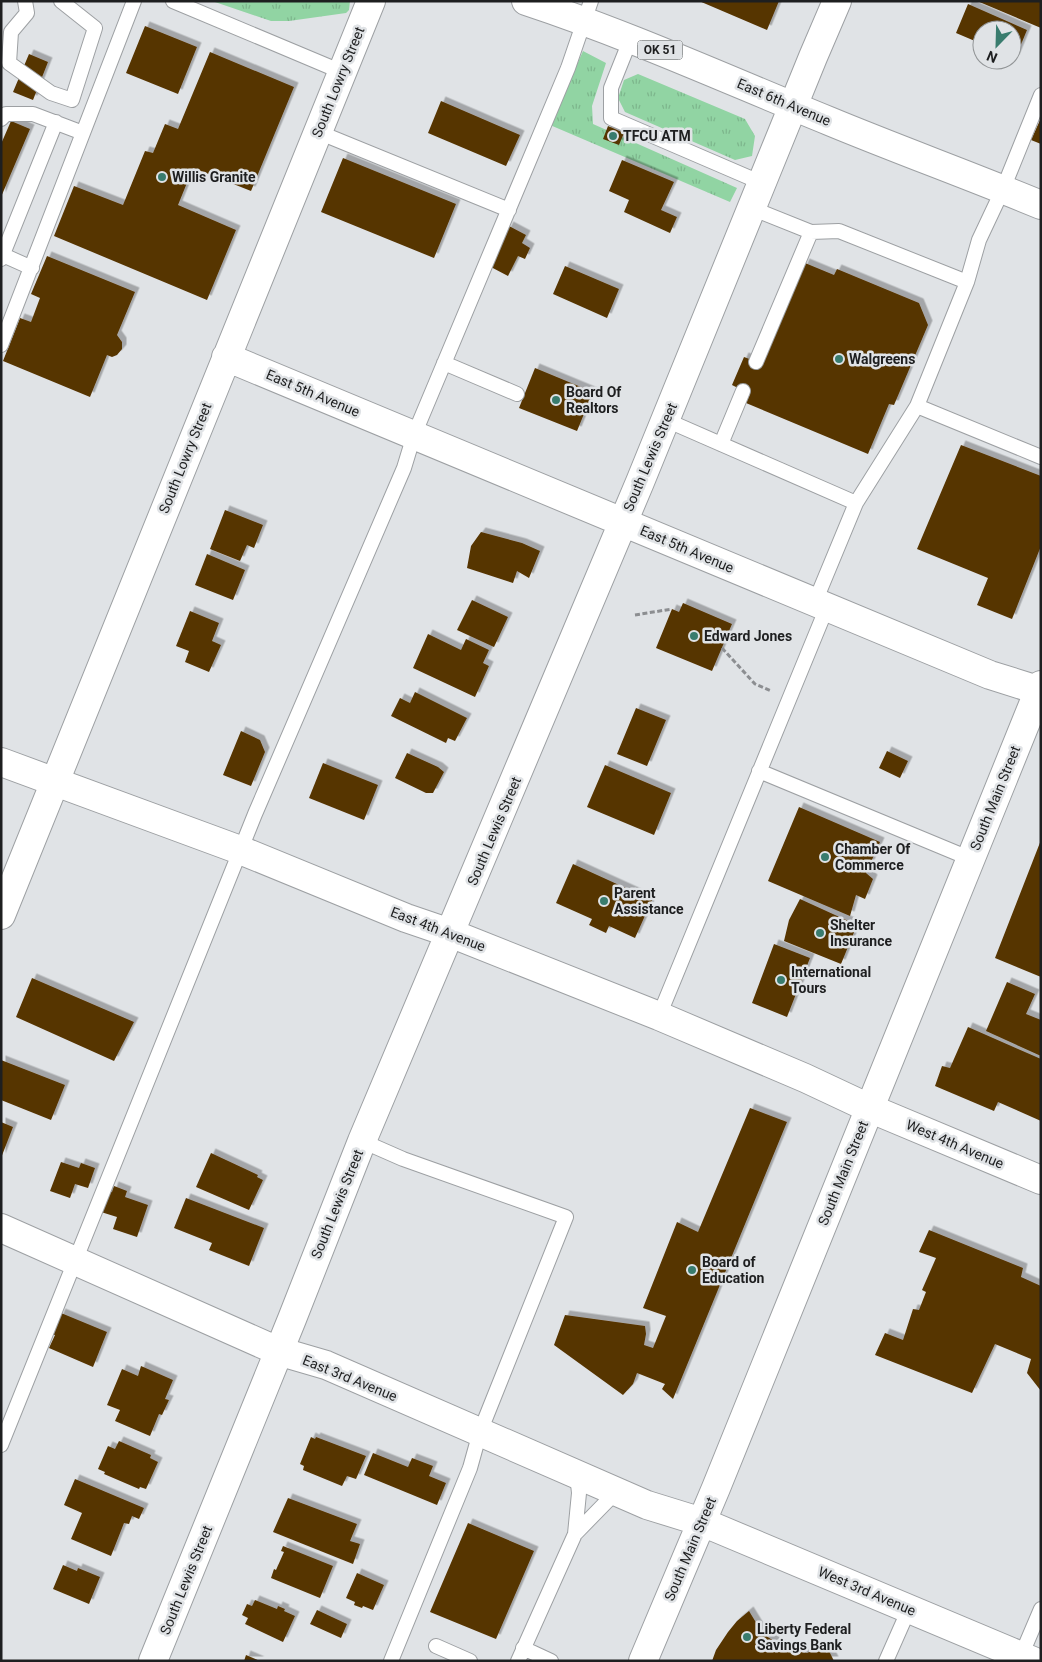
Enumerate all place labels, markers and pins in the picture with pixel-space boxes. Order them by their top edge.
place label: TFCU ATM [623,128,691,144]
marker: TFCU ATM [607,130,619,142]
place label: Willis Granite [172,169,256,185]
marker: Willis Granite [156,171,168,183]
place label: Walgreens [849,351,915,367]
marker: Walgreens [833,353,845,365]
place label: Board Of Realtors [566,384,622,416]
marker: Board Of Realtors [550,394,562,406]
place label: Edward Jones [704,628,792,644]
marker: Edward Jones [688,630,700,642]
place label: Chamber Of Commerce [835,841,911,873]
marker: Chamber Of Commerce [819,851,831,863]
place label: Parent Assistance [614,885,684,917]
marker: Parent Assistance [598,895,610,907]
place label: Shelter Insurance [830,917,893,949]
marker: Shelter Insurance [814,927,826,939]
place label: International Tours [791,964,871,996]
marker: International Tours [775,974,787,986]
place label: Board of Education [702,1254,765,1286]
marker: Board of Education [686,1264,698,1276]
place label: Liberty Federal Savings Bank [757,1621,851,1653]
marker: Liberty Federal Savings Bank [741,1631,753,1643]

